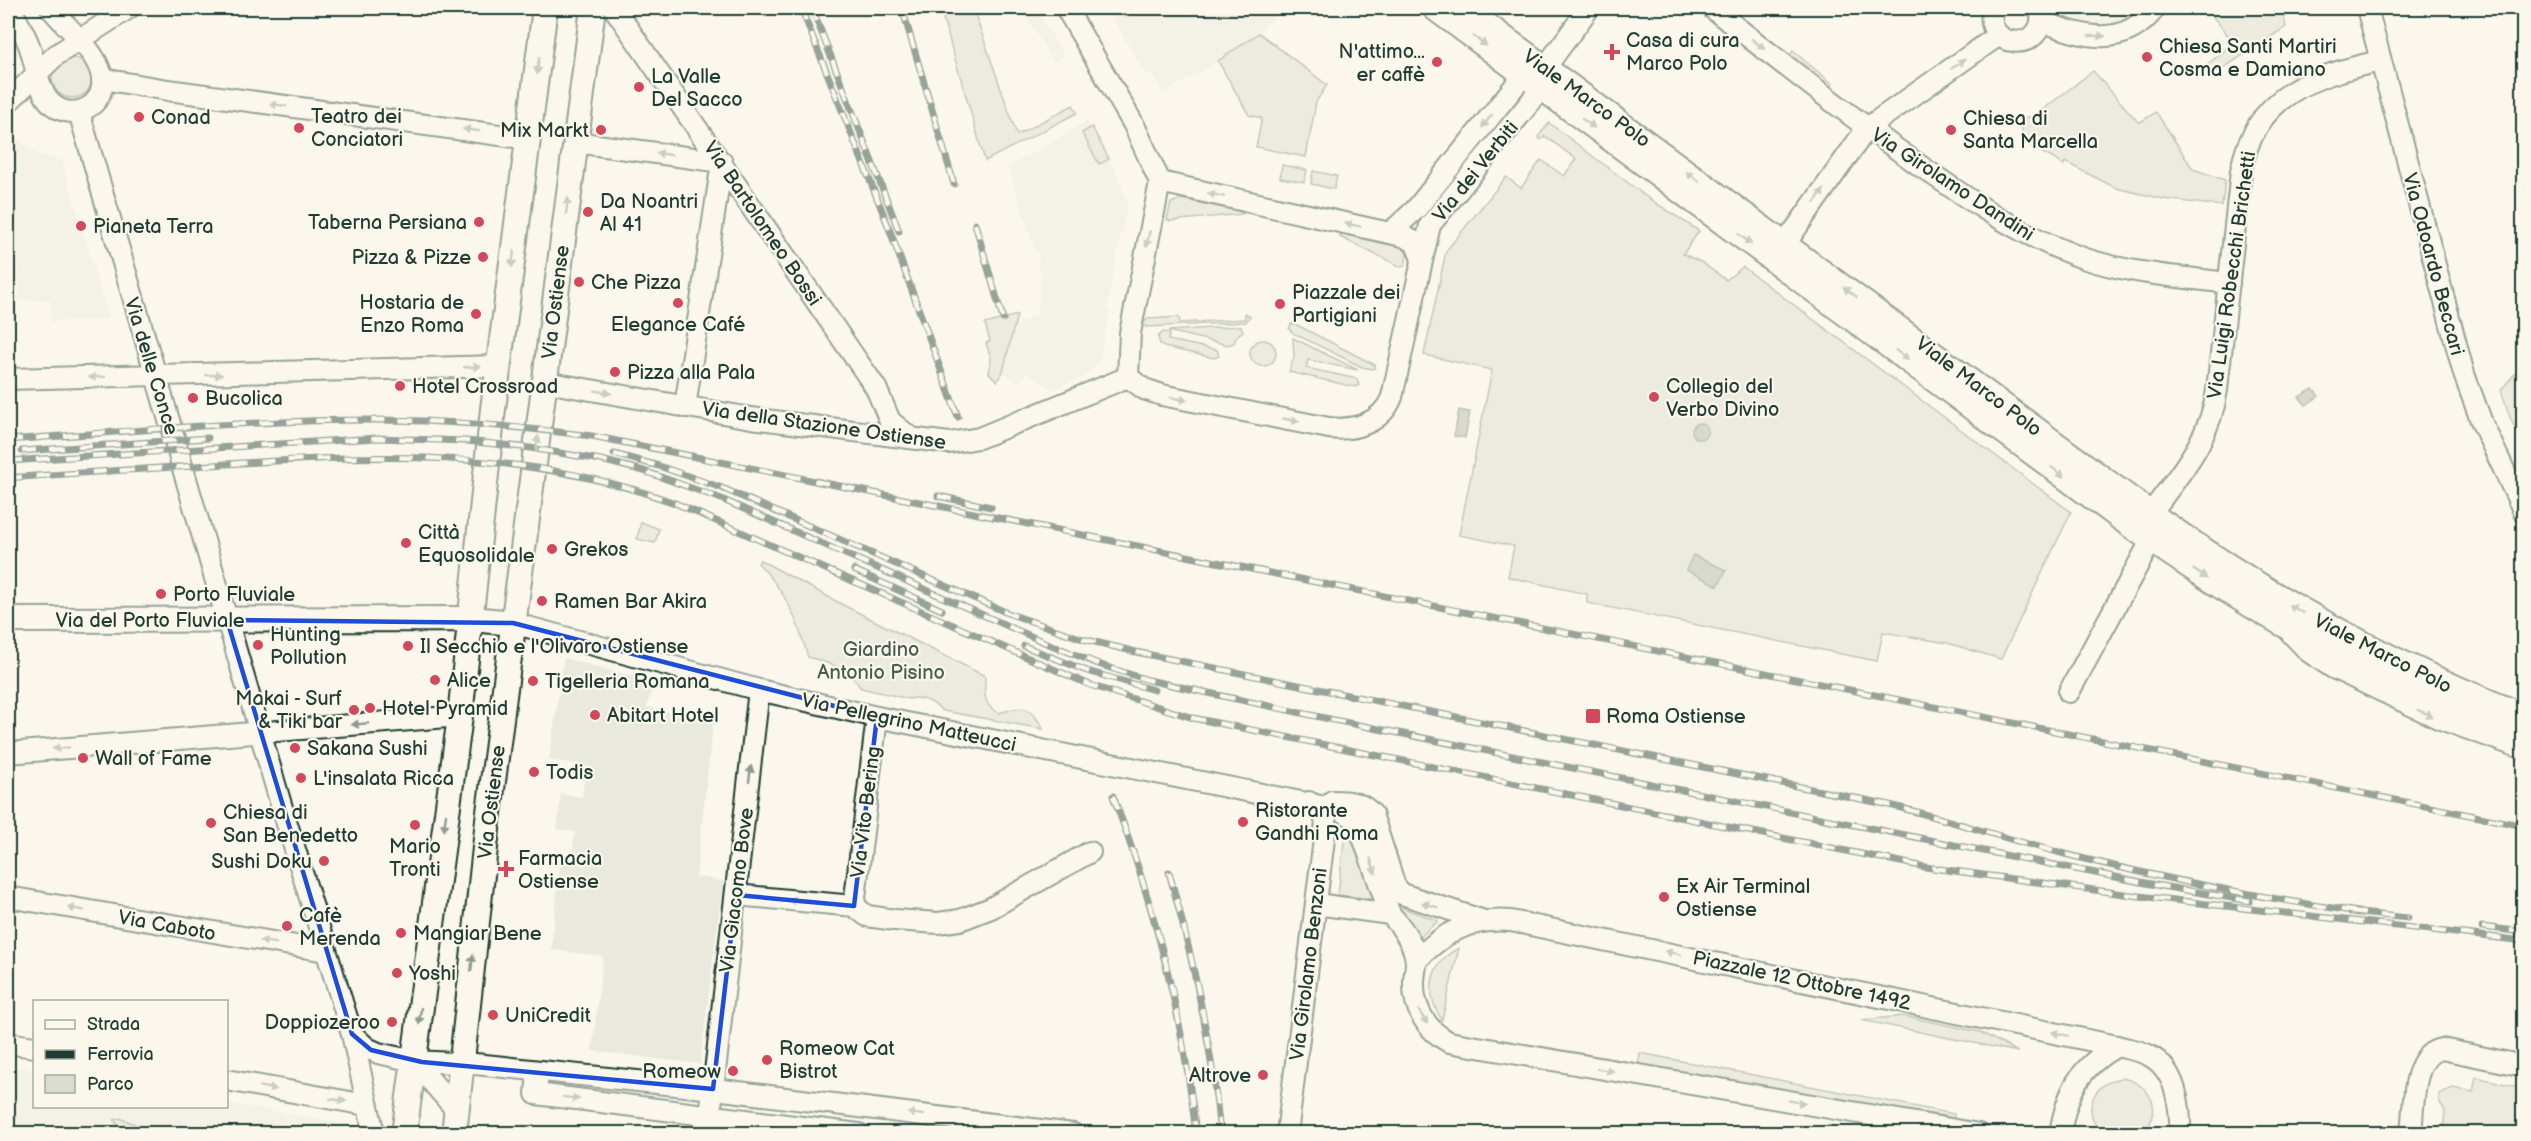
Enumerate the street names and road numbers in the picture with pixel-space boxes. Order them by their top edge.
street label: Viale Marco Polo [1518,45,1655,153]
street label: Via dei Verbiti [1428,116,1524,227]
street label: Via Girolamo Dandini [1866,123,2038,247]
street label: Via Bartolomeo Bossi [698,137,826,310]
street label: Via Luigi Robecchi Brichetti [2203,150,2261,401]
street label: Via Odoardo Beccari [2397,170,2469,358]
street label: Via Ostiense [537,244,575,360]
street label: Via delle Conce [119,295,183,438]
street label: Viale Marco Polo [1911,332,2046,442]
street label: Via della Stazione Ostiense [700,397,948,455]
street label: Via del Porto Fluviale [55,609,245,633]
street label: Viale Marco Polo [2310,609,2456,699]
street label: Via Pellegrino Matteucci [799,689,1018,757]
street label: Via Ostiense [473,744,511,860]
street label: Via Vito Bering [846,745,886,879]
street label: Via Giacomo Bove [715,806,759,974]
street label: Via Girolamo Benzoni [1285,866,1333,1062]
street label: Via Caboto [116,906,217,946]
street label: Piazzale 12 Ottobre 1492 [1691,946,1913,1016]

